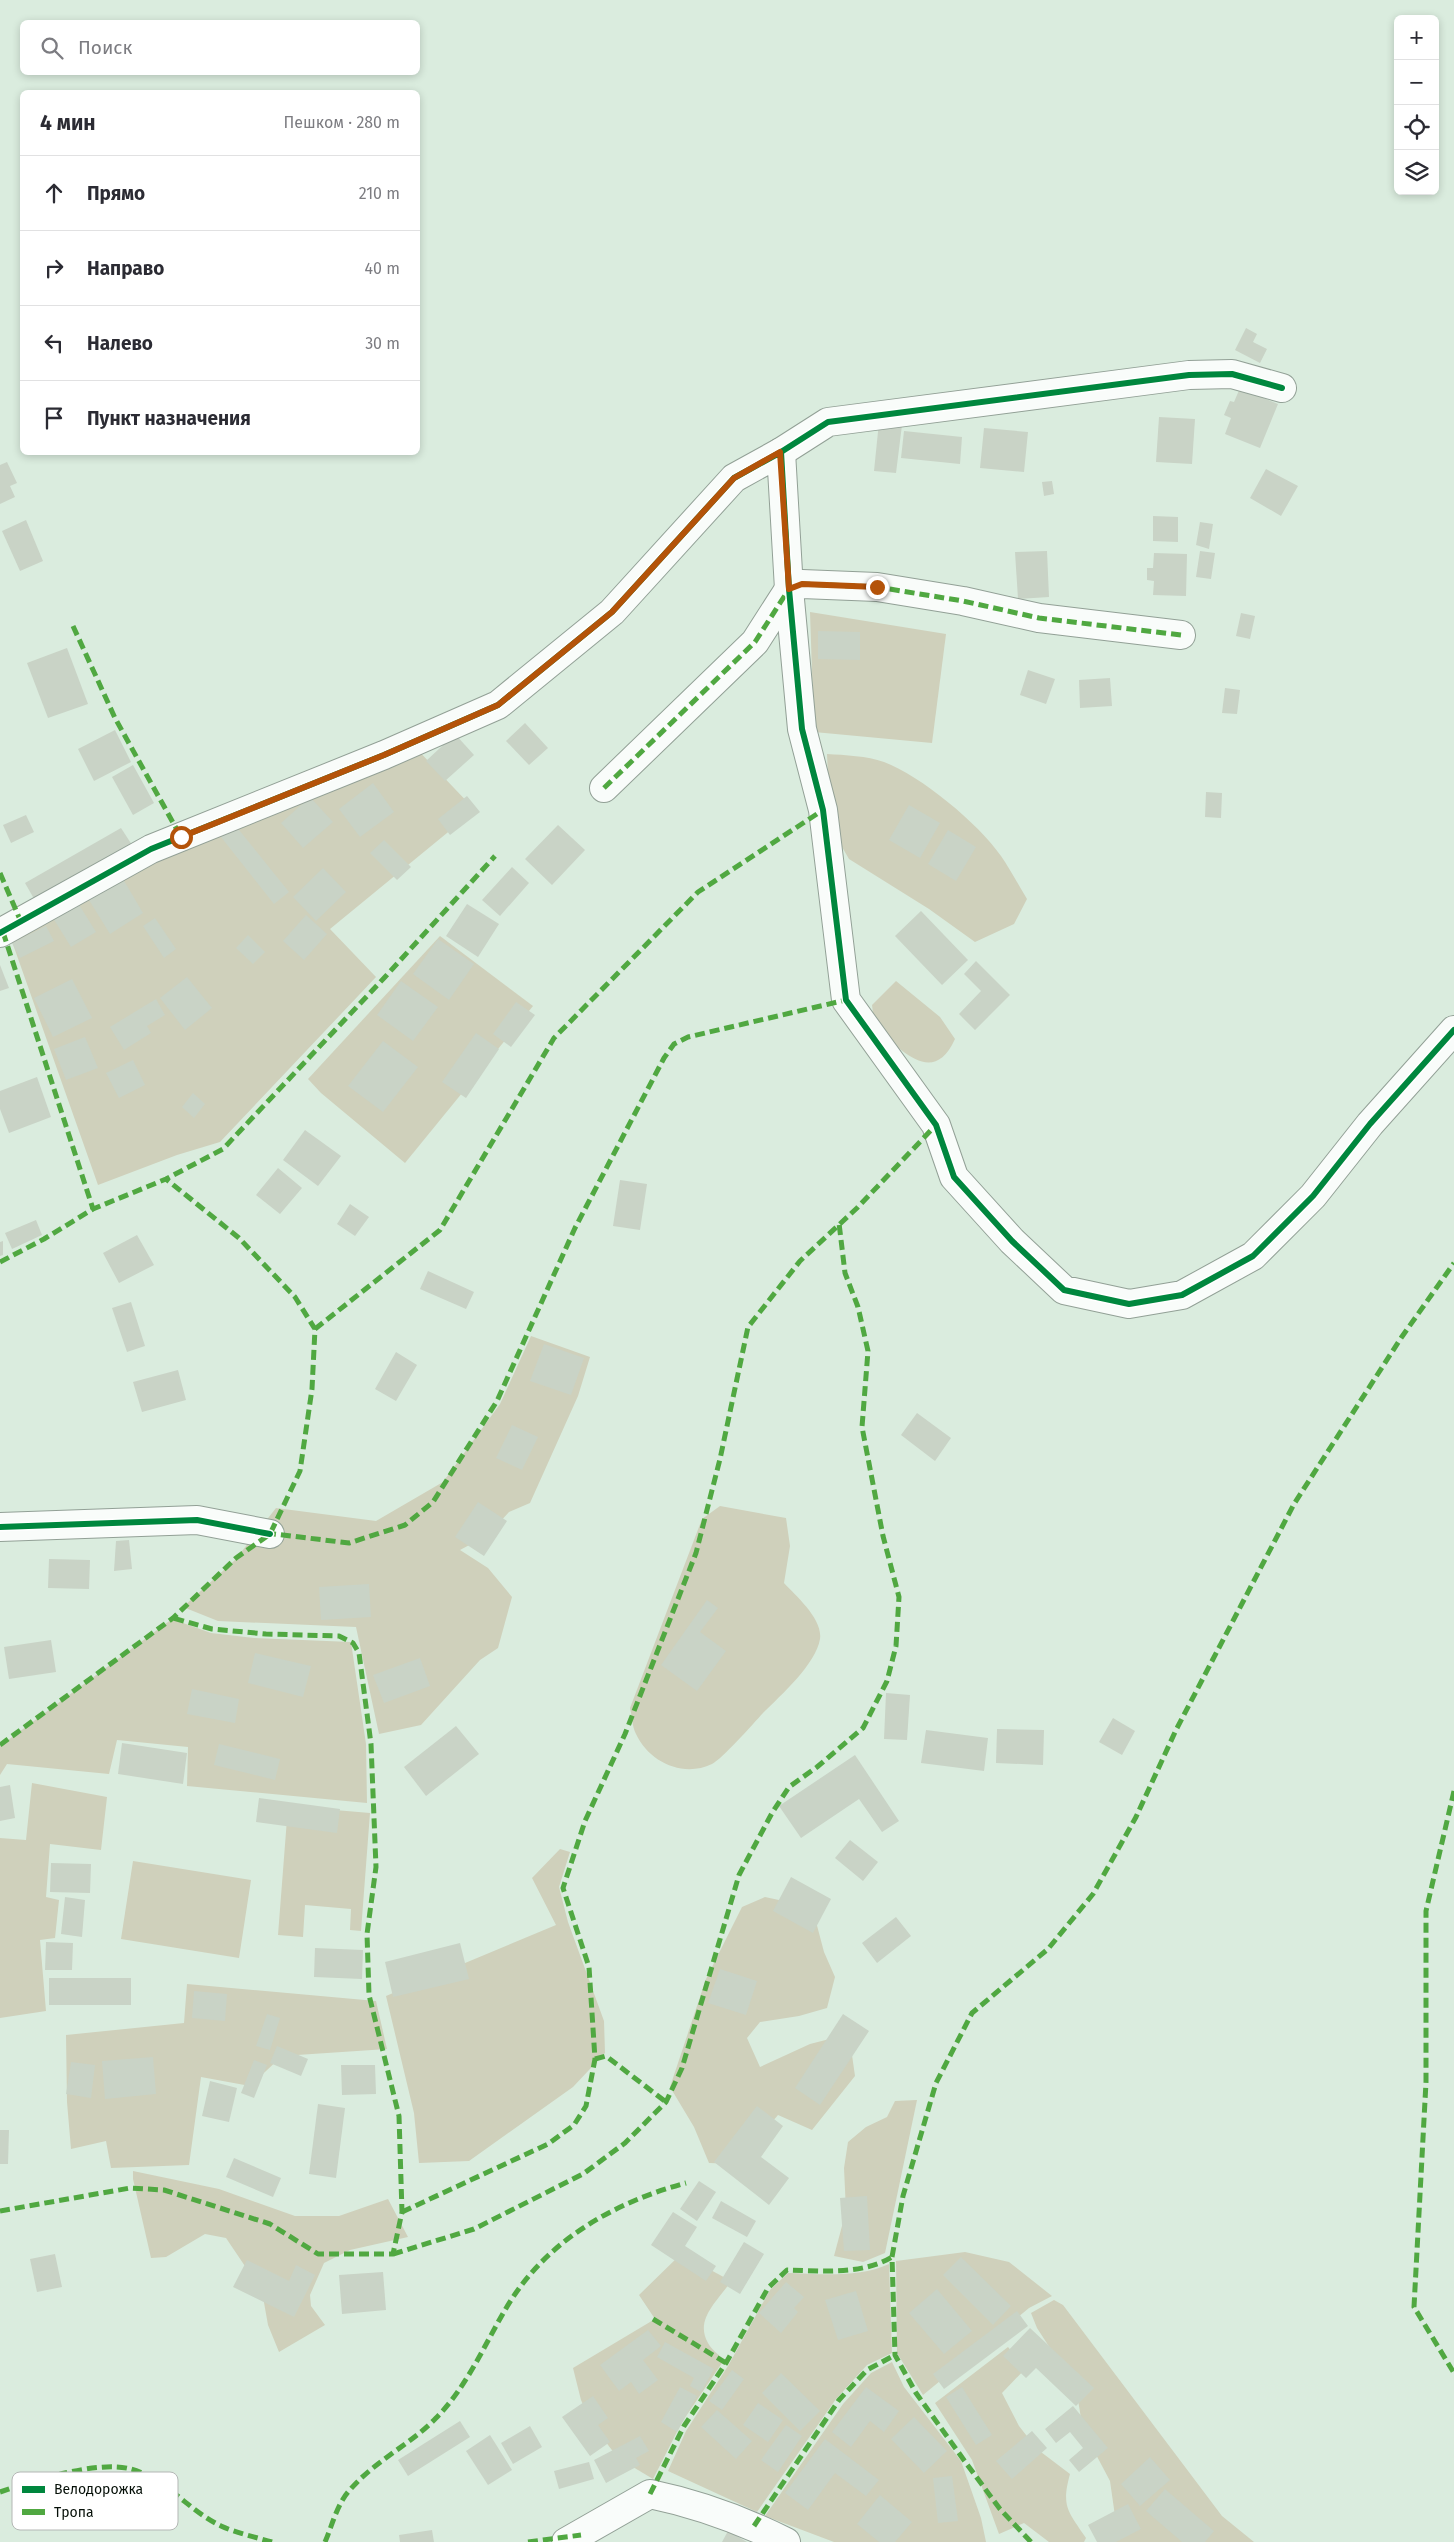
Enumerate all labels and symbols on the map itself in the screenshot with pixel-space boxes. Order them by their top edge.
route end [866,576,889,599]
route start [170,826,193,849]
legend [12,2472,178,2530]
text: Велодорожка [54,2481,143,2498]
text: Тропа [54,2504,94,2521]

